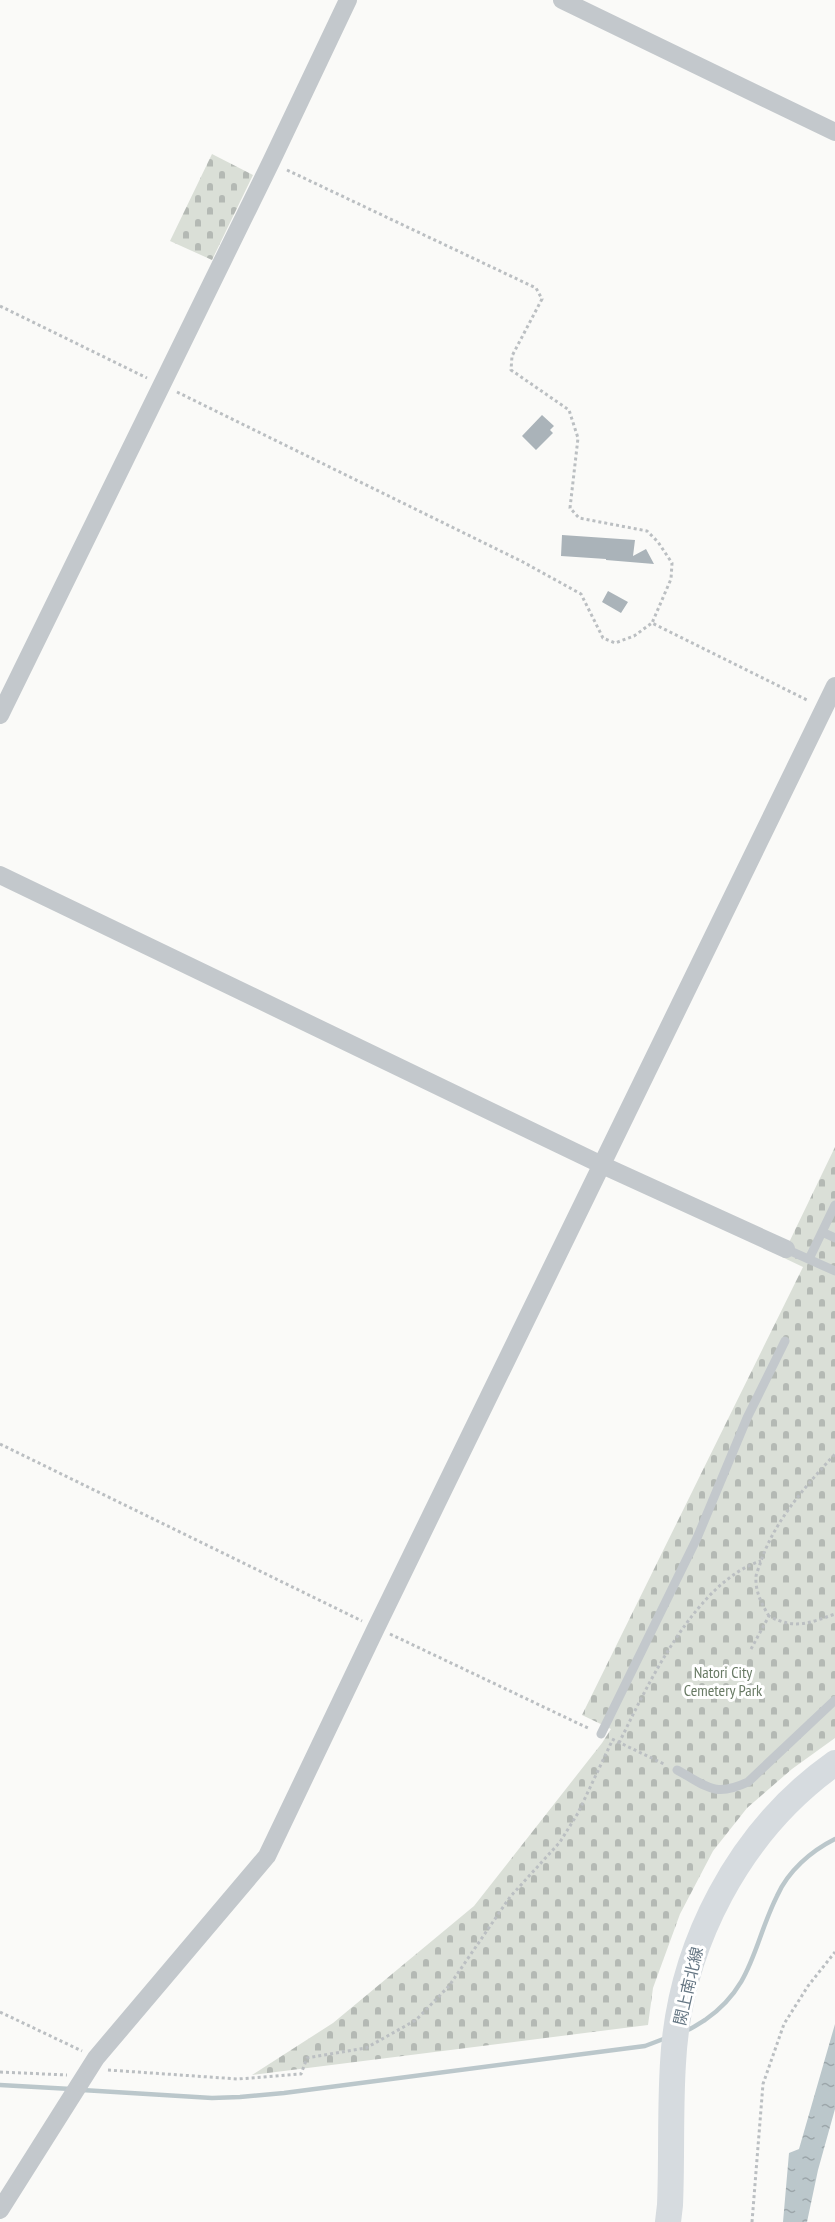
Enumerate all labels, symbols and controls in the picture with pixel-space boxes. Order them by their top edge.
park label: Natori City Cemetery Park [684,1662,763,1700]
street label: 閖上南北線 [669,1945,707,2027]

